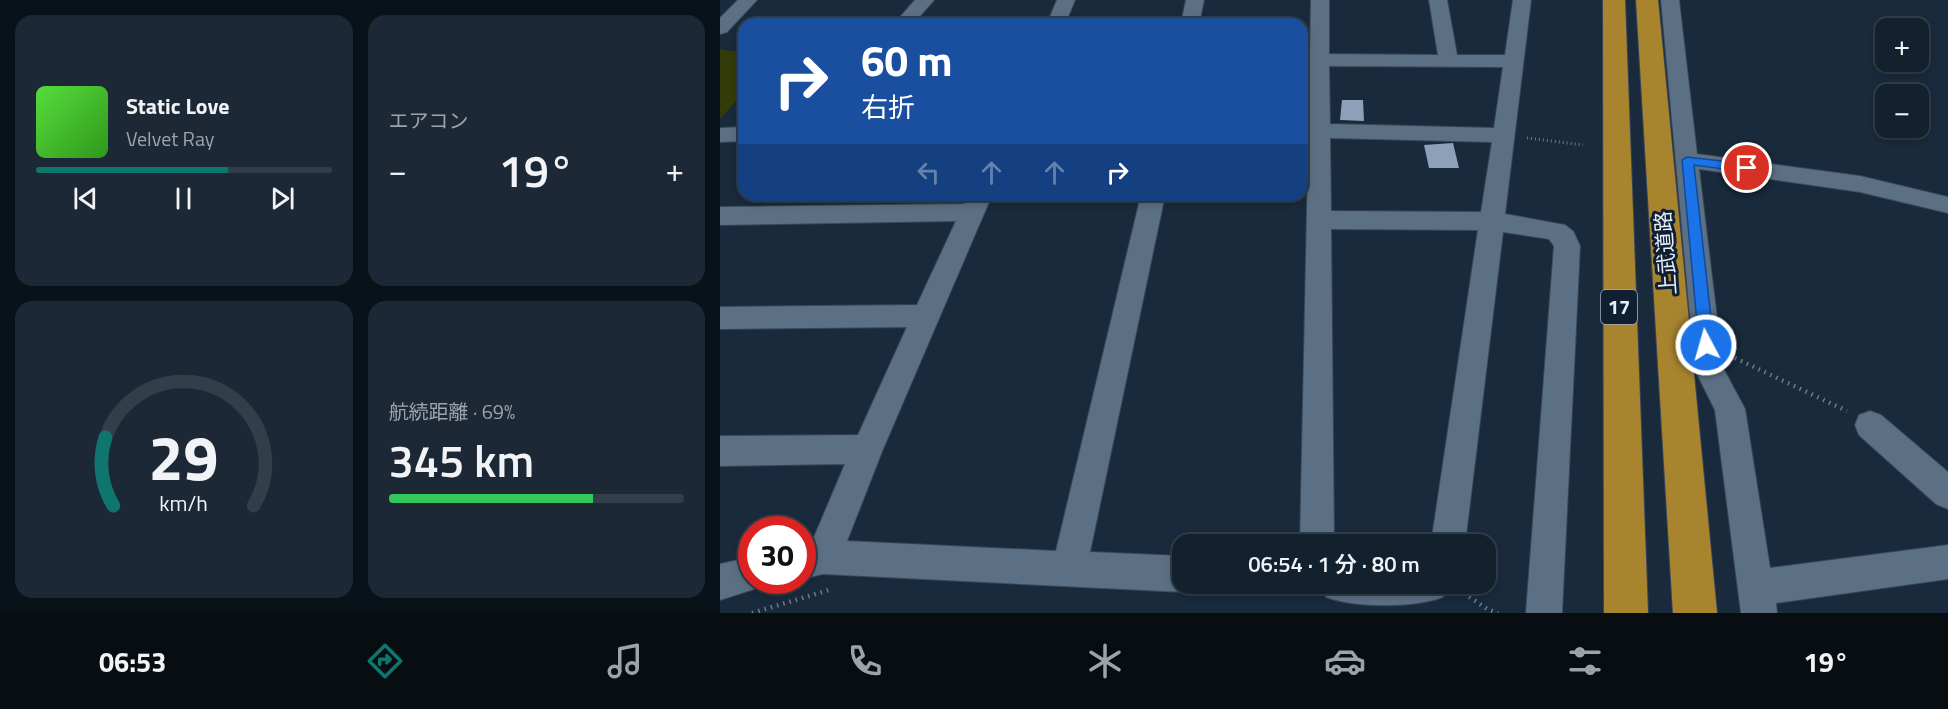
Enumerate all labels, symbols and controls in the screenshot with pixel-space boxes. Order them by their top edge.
map controls [1875,18,1929,138]
button: + [1875,18,1929,72]
text: 60 m [861,28,953,92]
icon: right [762,42,840,120]
button: − [1875,84,1929,138]
text: 右折 [861,86,915,127]
text: Static Love [126,89,229,123]
text: エアコン [389,105,469,136]
text: Velvet Ray [126,123,215,154]
text: 19° [498,136,574,204]
pin [1721,142,1772,193]
text: − [389,145,407,195]
text: + [666,145,684,195]
icon: arrive [1730,151,1763,184]
icon: left [912,156,945,189]
icon: ahead [975,156,1008,189]
icon: ahead [1038,156,1071,189]
icon: right [1101,156,1134,189]
icon: previous [69,182,102,215]
icon: pause [167,182,200,215]
icon: next [266,182,299,215]
street label: 上武道路 [1646,210,1684,296]
road number: 17 [1601,290,1637,324]
position arrow [1674,313,1738,377]
text: 航続距離 · 69% [389,396,515,427]
text: 29 [149,409,219,504]
text: 345 km [389,426,534,494]
text: km/h [159,488,208,520]
speed limit sign: 30 [738,516,816,594]
text: 06:54 · 1 分 · 80 m [1248,547,1420,581]
icon: directions [364,640,406,682]
icon: music [604,640,646,682]
icon: phone [844,640,886,682]
icon: climate [1084,640,1126,682]
icon: car [1324,640,1366,682]
icon: filters [1564,640,1606,682]
text: 06:53 [99,641,166,682]
text: 19° [1804,641,1849,682]

